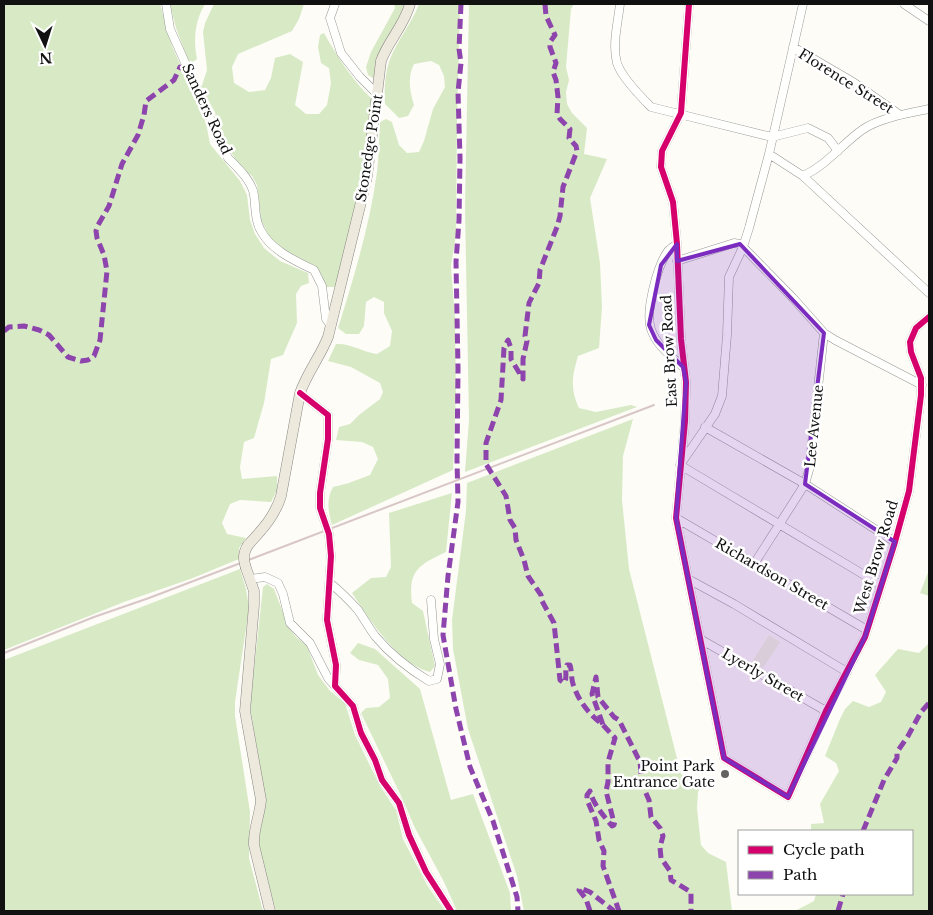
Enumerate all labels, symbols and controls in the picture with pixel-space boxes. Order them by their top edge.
north arrow [20,20,70,70]
street label: Florence Street [795,45,898,118]
text: N [39,49,53,67]
street label: Sanders Road [178,61,236,158]
street label: Stonedge Point [352,92,387,203]
street label: East Brow Road [657,294,681,408]
street label: Lee Avenue [801,384,827,468]
street label: West Brow Road [850,497,902,617]
street label: Richardson Street [712,534,833,614]
street label: Lyerly Street [719,644,808,706]
place label: Point Park Entrance Gate [613,757,715,791]
marker: Point Park Entrance Gate [719,768,731,780]
legend [738,830,913,895]
text: Cycle path [783,840,865,859]
text: Path [783,865,817,884]

